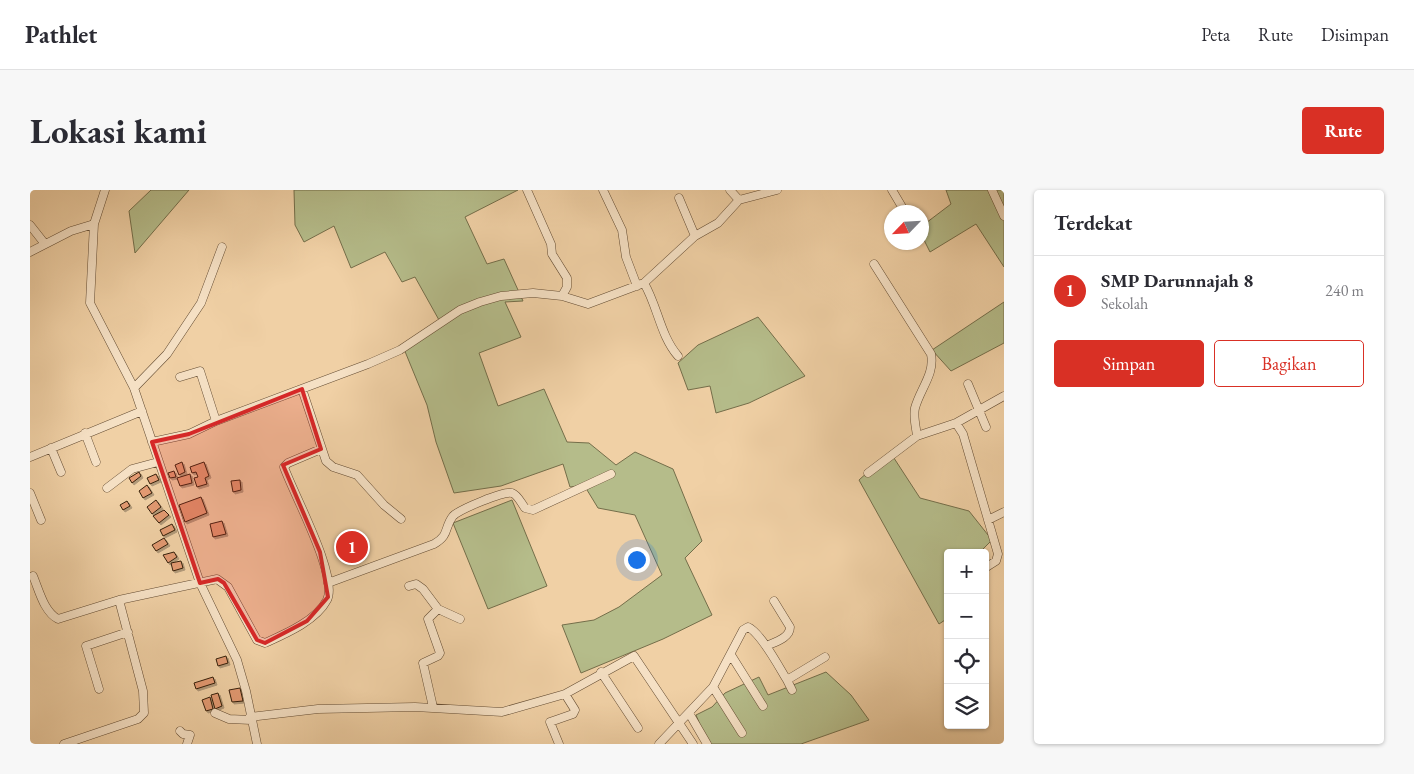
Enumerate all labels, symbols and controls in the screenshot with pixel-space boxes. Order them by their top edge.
text: Pathlet [25,19,97,50]
text: Peta [1201,23,1230,46]
text: Rute [1258,23,1293,46]
text: Disimpan [1321,23,1389,46]
button: Rute [1302,107,1384,154]
text: Lokasi kami [30,108,207,153]
north arrow [884,205,929,250]
text: Terdekat [1054,209,1132,236]
text: SMP Darunnajah 8 [1101,268,1253,293]
text: 1 [1066,280,1074,301]
text: 240 m [1325,280,1364,301]
text: Sekolah [1101,293,1148,314]
button: Simpan [1054,340,1204,387]
button: Bagikan [1214,340,1364,387]
pin: 1 [336,528,368,566]
your location [624,547,650,573]
map controls [944,549,989,729]
button: + [944,549,989,594]
button: − [944,594,989,639]
button: locate [944,639,989,684]
button: layers [944,684,989,729]

